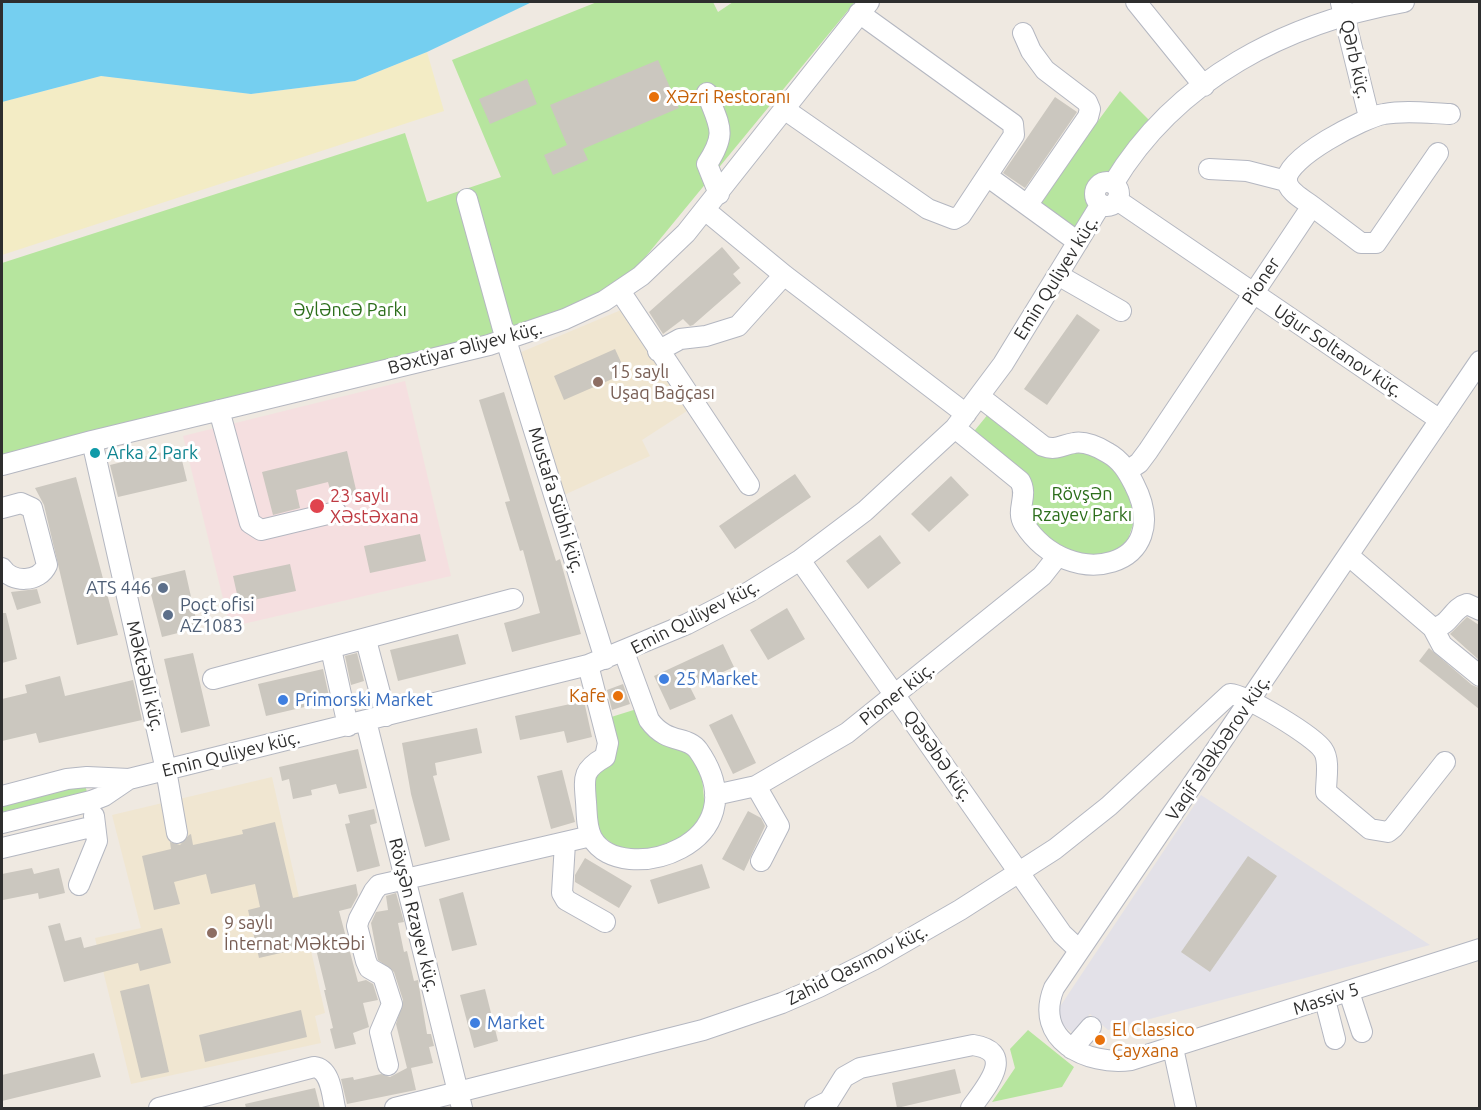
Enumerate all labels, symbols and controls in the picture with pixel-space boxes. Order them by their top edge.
street label: Qərb küç. [1335,17,1375,101]
place label: Xəzri Restoranı [666,86,790,108]
marker: Xəzri Restoranı [647,90,661,104]
street label: Emin Quliyev küç. [1009,212,1103,344]
street label: Pioner [1237,253,1285,309]
park label: Əyləncə Parkı [293,299,407,321]
street label: Uğur Soltanov küç. [1269,300,1407,402]
street label: Bəxtiyar Əliyev küç. [386,317,544,379]
place label: 15 saylı Uşaq Bağçası [610,361,715,404]
marker: 15 saylı Uşaq Bağçası [591,375,605,389]
street label: Mustafa Sübhi küç. [524,424,588,576]
place label: Arka 2 Park [107,442,198,464]
marker: Arka 2 Park [88,446,102,460]
park label: Rövşən Rzayev Parkı [1032,483,1132,526]
place label: 23 saylı Xəstəxana [330,485,419,528]
marker: 23 saylı Xəstəxana [308,497,326,515]
street label: Emin Quliyev küç. [627,575,763,659]
place label: ATS 446 [86,577,151,599]
marker: ATS 446 [156,581,170,595]
place label: Poçt ofisi AZ1083 [180,594,255,636]
marker: Poçt ofisi AZ1083 [161,608,175,622]
street label: Məktəbli küç. [122,619,168,733]
street label: Pioner küç. [855,658,939,730]
place label: 25 Market [676,668,758,690]
street label: Vaqif Ələkbərov küç. [1161,671,1275,825]
marker: 25 Market [657,672,671,686]
place label: Kafe [569,685,606,707]
place label: Primorski Market [295,689,433,711]
marker: Kafe [611,689,625,703]
marker: Primorski Market [276,693,290,707]
street label: Qəsəbə küç. [899,706,977,806]
street label: Emin Quliyev küç. [160,726,302,782]
street label: Rövşən Rzayev küç. [384,836,444,994]
place label: 9 saylı İnternat Məktəbi [224,912,365,954]
street label: Zahid Qasımov küç. [783,920,931,1010]
marker: 9 saylı İnternat Məktəbi [205,926,219,940]
street label: Massiv 5 [1290,978,1362,1020]
place label: Market [487,1012,545,1034]
marker: Market [468,1016,482,1030]
place label: El Classico Çayxana [1112,1019,1195,1062]
marker: El Classico Çayxana [1093,1033,1107,1047]

